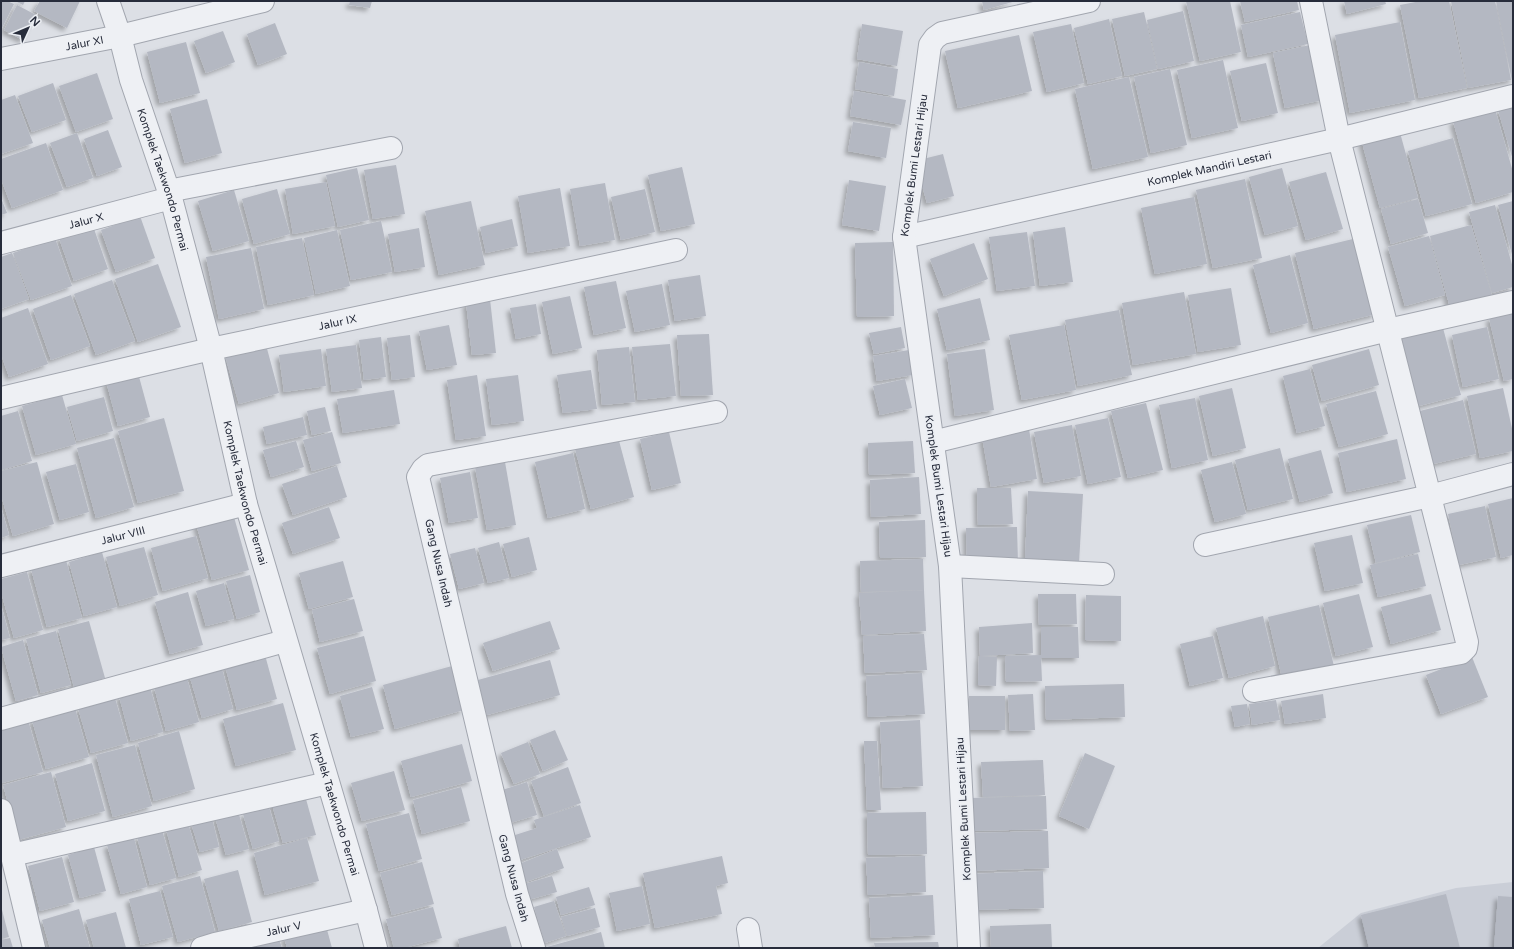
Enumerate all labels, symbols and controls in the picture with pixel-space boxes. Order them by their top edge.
north arrow [8,8,48,48]
text: N [27,14,43,29]
street label: Jalur XI [64,33,105,53]
street label: Komplek Bumi Lestari Hijau [898,93,930,237]
street label: Komplek Taekwondo Permai [134,107,191,252]
street label: Komplek Mandiri Lestari [1146,148,1273,189]
street label: Jalur X [67,210,105,232]
street label: Jalur IX [317,312,358,333]
street label: Komplek Bumi Lestari Hijau [922,414,955,558]
street label: Komplek Taekwondo Permai [220,419,270,567]
street label: Gang Nusa Indah [422,518,455,609]
street label: Jalur VIII [100,524,147,547]
street label: Komplek Taekwondo Permai [307,731,362,877]
street label: Komplek Bumi Lestari Hijau [953,737,974,881]
street label: Gang Nusa Indah [496,833,531,923]
street label: Jalur V [265,919,303,939]

